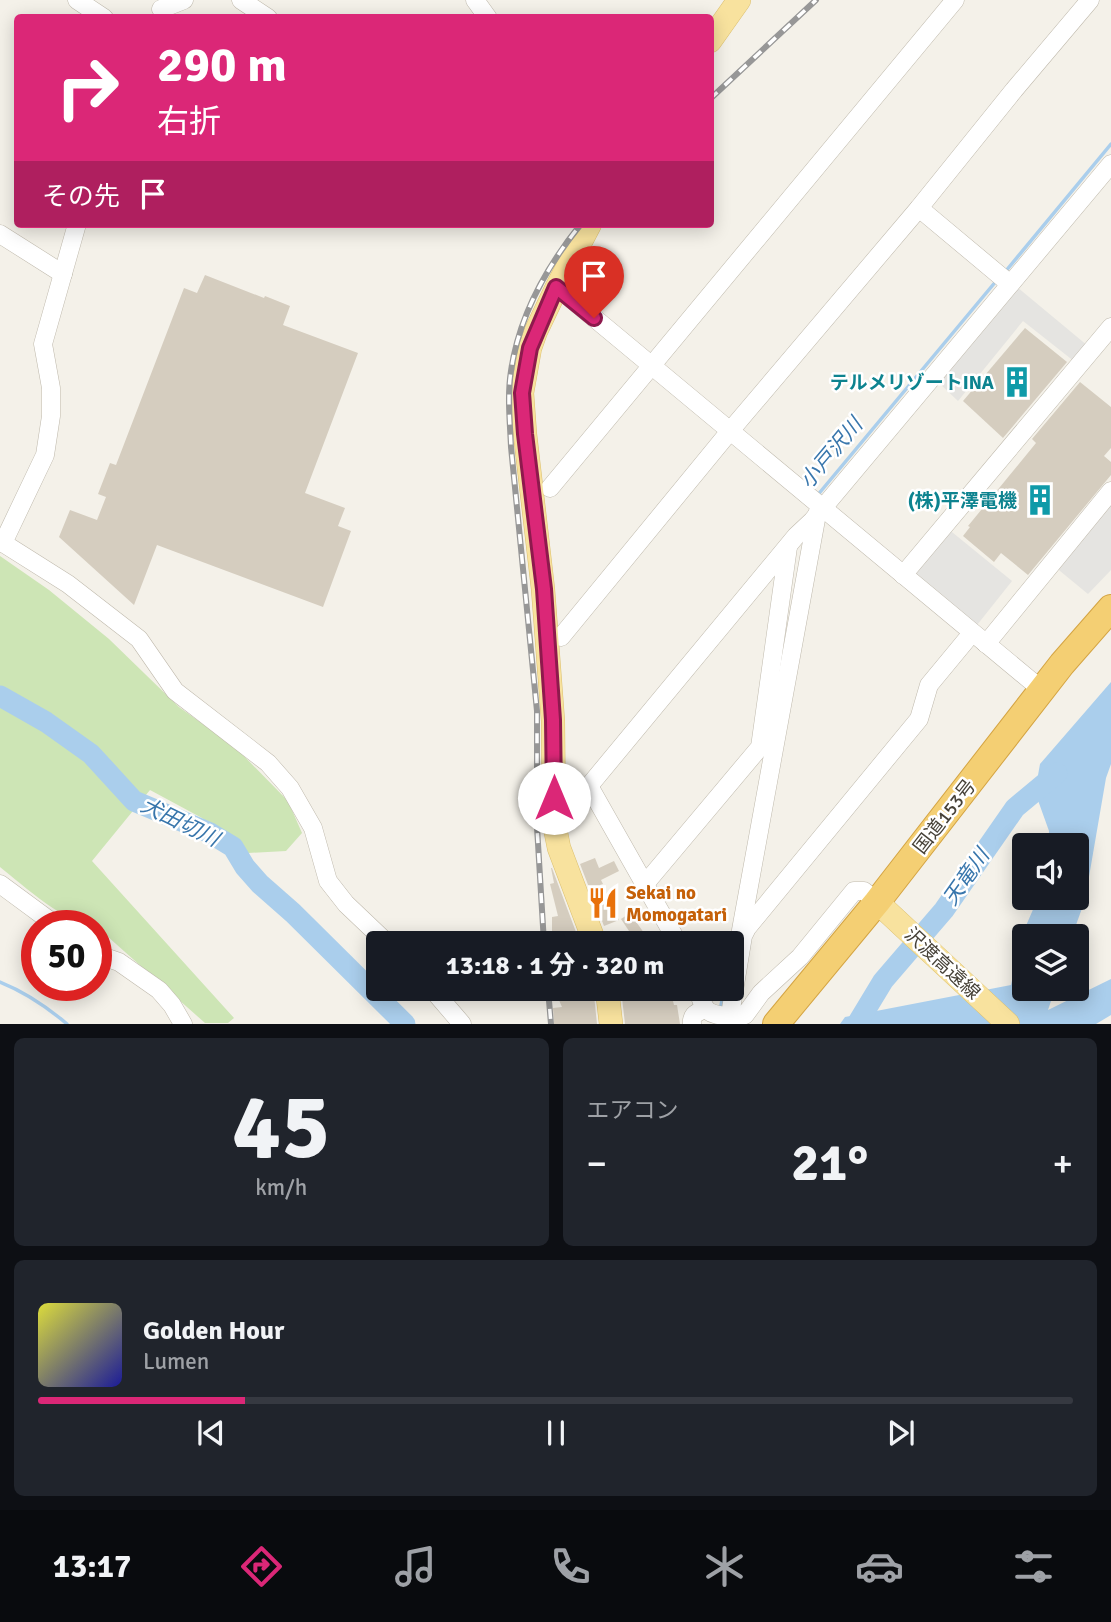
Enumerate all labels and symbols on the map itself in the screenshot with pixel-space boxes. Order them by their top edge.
pin [564,246,624,318]
building icon: テルメリゾートINA [1000,365,1034,399]
place label: テルメリゾートINA [830,371,994,395]
water label: 小戸沢川 [794,411,869,494]
building icon: (株)平澤電機 [1023,483,1057,517]
place label: (株)平澤電機 [908,489,1017,513]
position arrow [517,761,591,835]
street label: 国道153号 [908,775,981,859]
water label: 犬田切川 [137,792,225,853]
water label: 天竜川 [937,842,996,910]
place label: Sekai no Momogatari [626,881,727,927]
restaurant icon: Sekai no Momogatari [586,886,620,920]
speed limit sign: 50 [21,910,112,1001]
street label: 沢渡高遠線 [899,923,985,1005]

